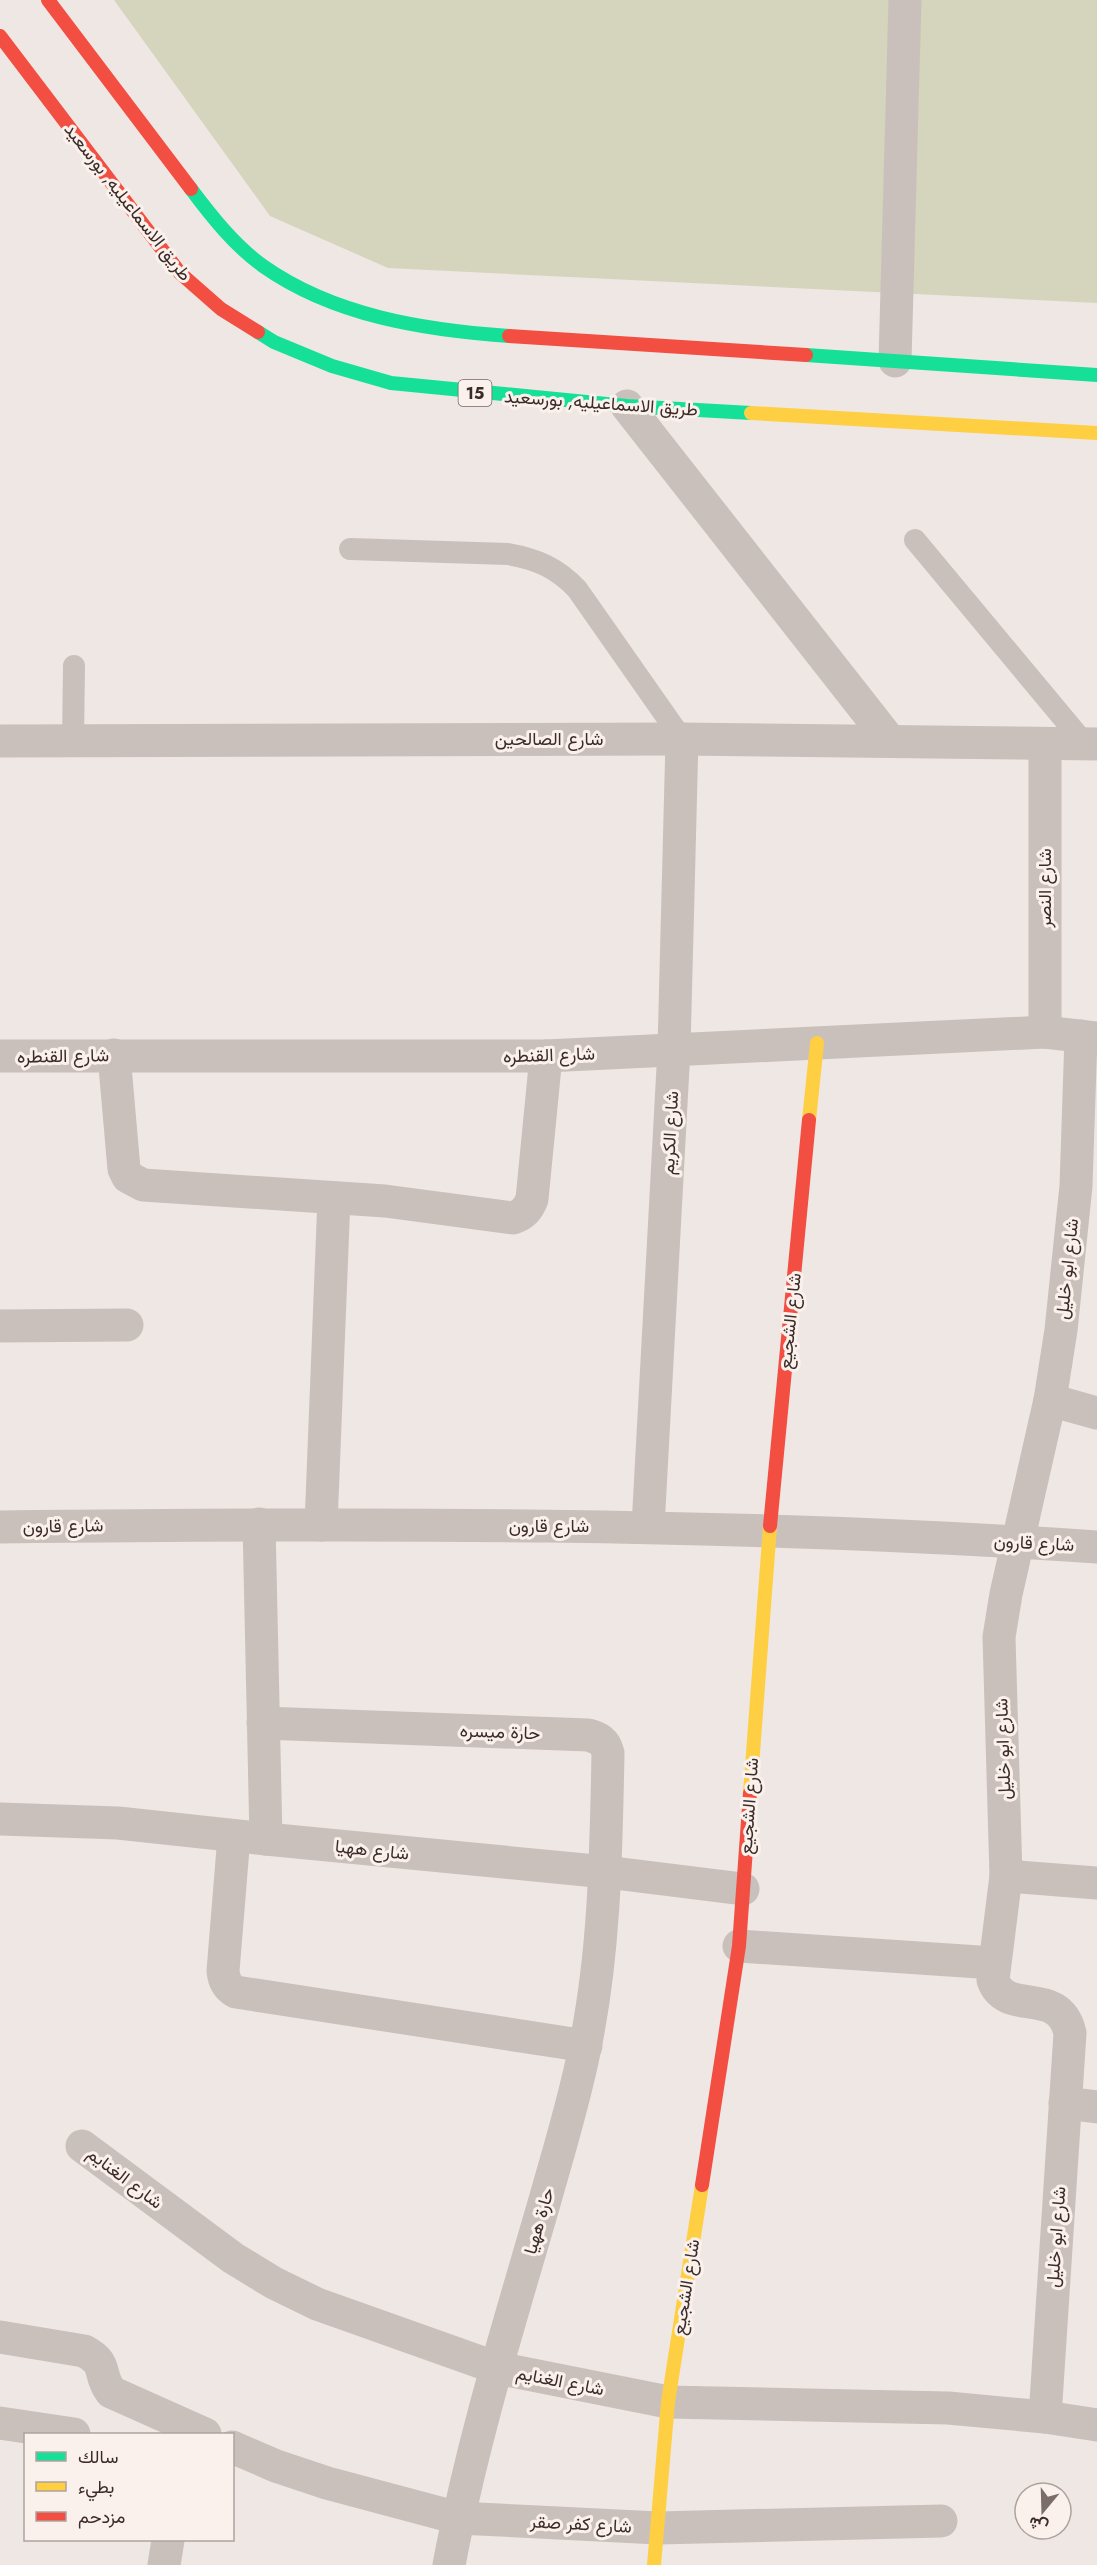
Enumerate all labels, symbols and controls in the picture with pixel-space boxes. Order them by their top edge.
street label: طريق الاسماعيليه, بورسعيد [58,117,198,287]
road number: 15 [458,380,492,406]
street label: طريق الاسماعيليه, بورسعيد [503,383,699,423]
street label: شارع الصالحين [495,726,603,752]
street label: شارع النصر [1032,848,1058,929]
street label: شارع القنطره [503,1040,595,1070]
street label: شارع القنطره [17,1042,109,1070]
street label: شارع الكريم [655,1090,685,1176]
street label: شارع ابو خليل [1049,1217,1085,1321]
street label: شارع الشجيع [772,1272,808,1370]
street label: شارع قارون [22,1512,104,1540]
street label: شارع قارون [509,1513,589,1539]
street label: شارع قارون [993,1528,1075,1558]
street label: شارع ابو خليل [988,1698,1018,1800]
street label: حارة ميسره [459,1718,541,1746]
street label: شارع الشجيع [733,1757,765,1855]
street label: شارع ههيا [334,1833,410,1867]
street label: شارع الغنايم [82,2141,168,2215]
street label: حارة ههيا [517,2185,561,2257]
street label: شارع ابو خليل [1039,2185,1073,2289]
street label: شارع الشجيع [666,2237,706,2337]
street label: شارع الغنايم [514,2360,606,2402]
legend [24,2433,234,2541]
text: سالك [78,2444,118,2470]
text: بطيء [78,2474,114,2502]
north arrow [1013,2481,1073,2541]
text: مزدحم [78,2504,125,2530]
street label: شارع كفر صقر [528,2508,633,2540]
text: ش [1025,2511,1051,2539]

